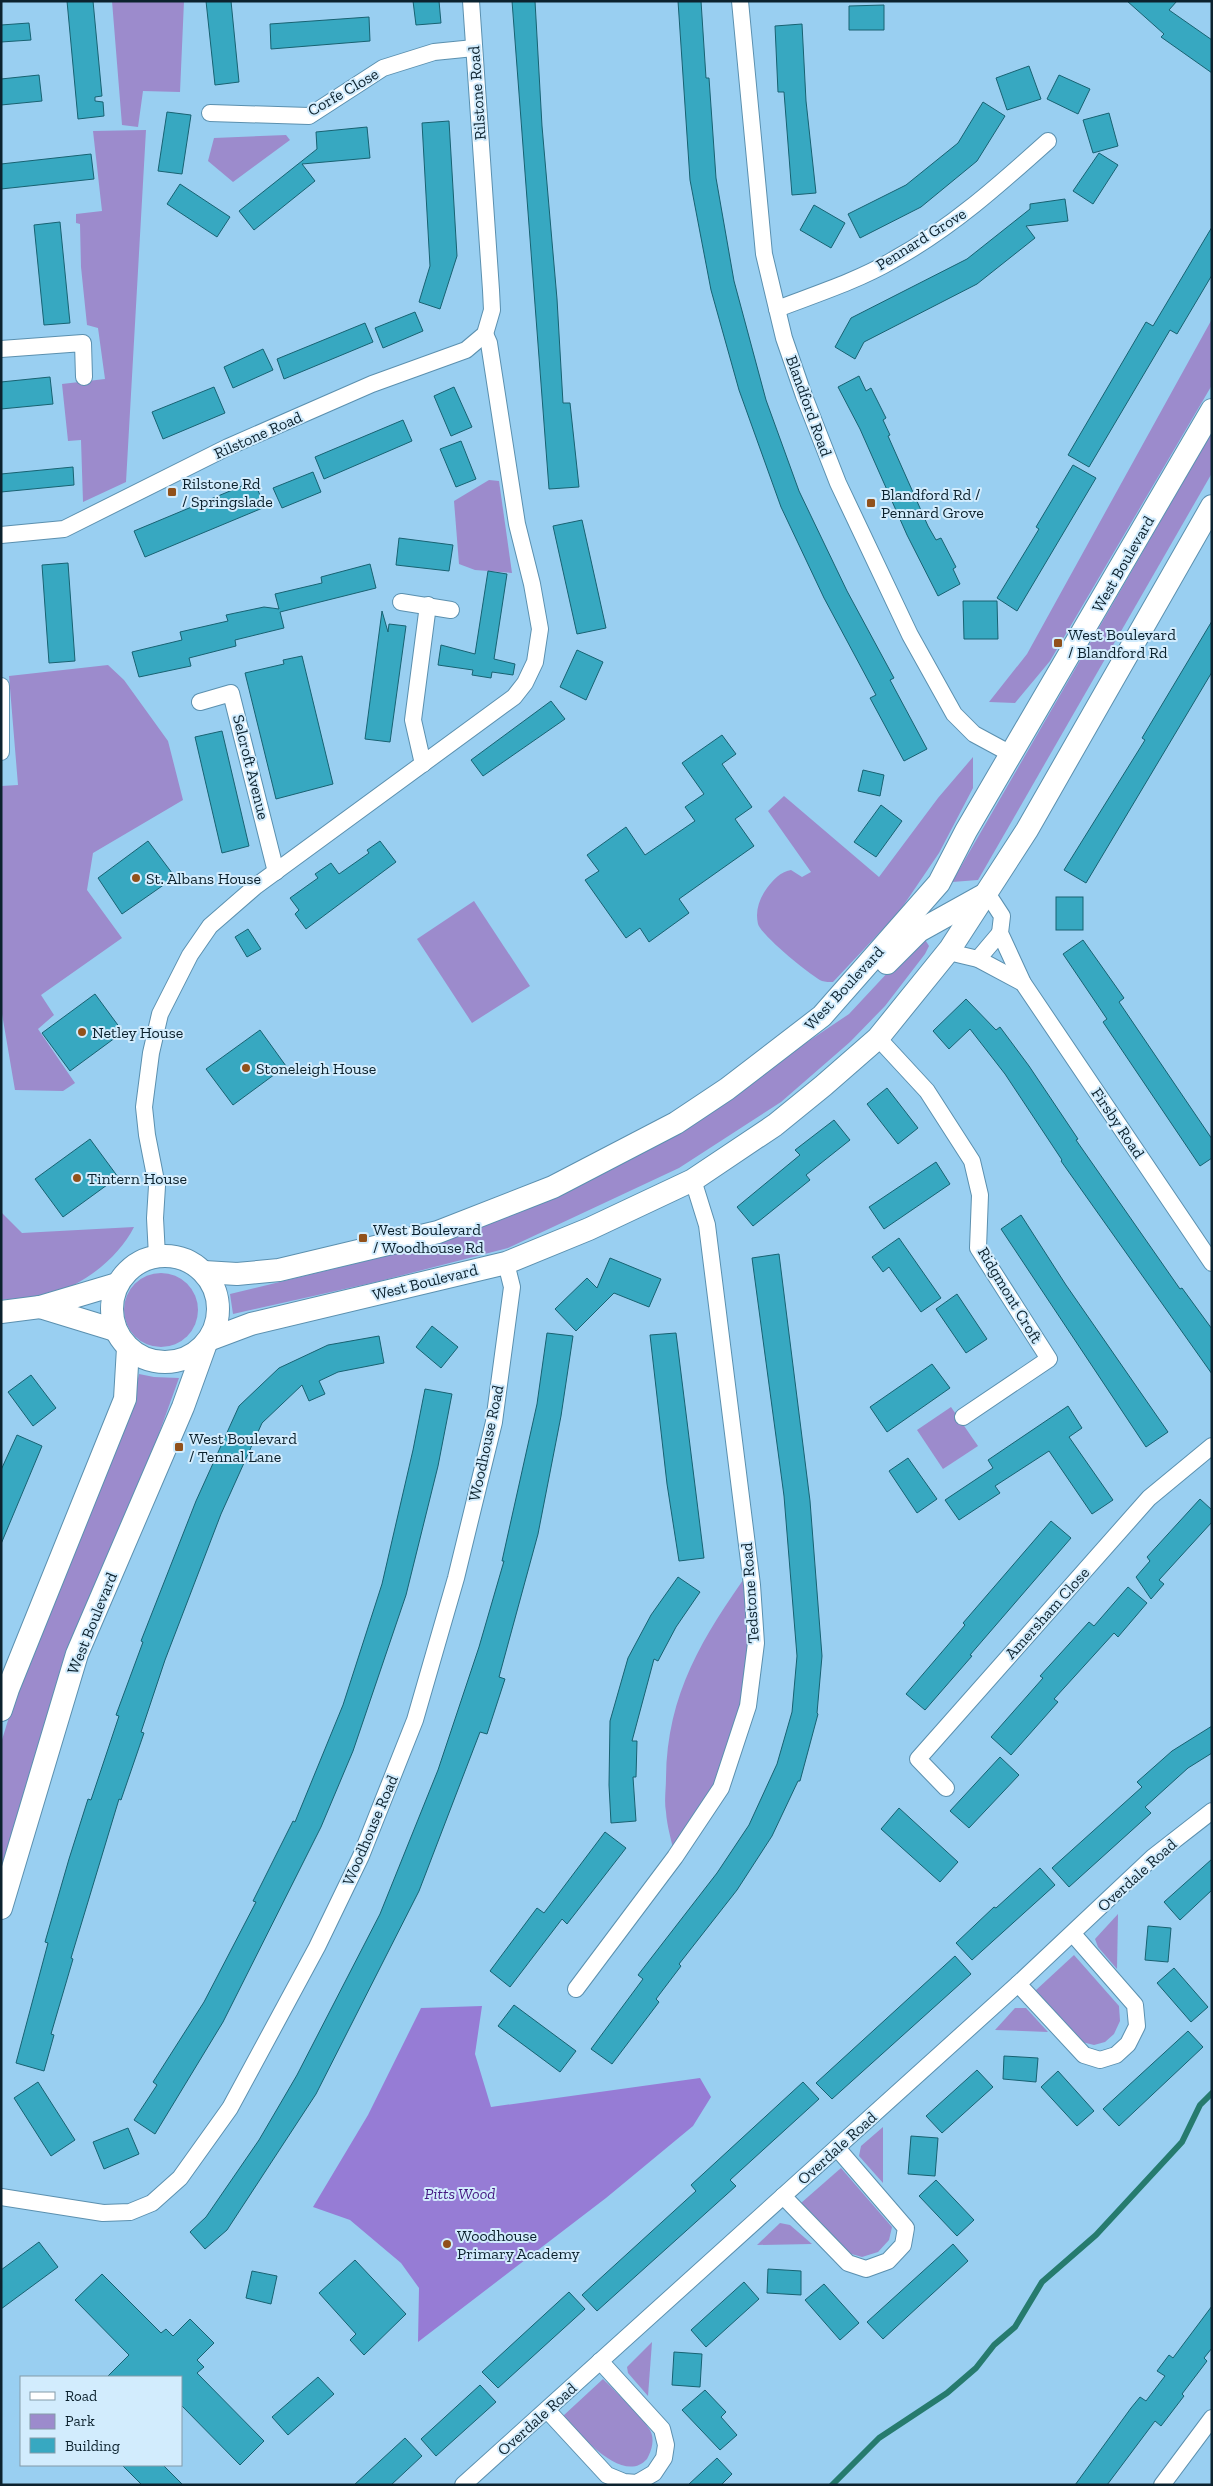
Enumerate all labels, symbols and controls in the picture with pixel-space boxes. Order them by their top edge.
street label: Rilstone Road [464,45,490,141]
street label: Corfe Close [304,64,382,120]
street label: Pennard Grove [872,204,970,274]
street label: Blandford Road [782,353,836,459]
street label: Rilstone Road [211,407,305,463]
place label: Rilstone Rd / Springslade [182,474,273,511]
place label: Blandford Rd / Pennard Grove [881,485,984,522]
marker: Rilstone Rd / Springslade [166,486,178,498]
marker: Blandford Rd / Pennard Grove [865,497,877,509]
street label: West Boulevard [1088,512,1158,616]
place label: West Boulevard / Blandford Rd [1068,625,1176,662]
marker: West Boulevard / Blandford Rd [1052,637,1064,649]
street label: Selcroft Avenue [229,713,273,821]
place label: St. Albans House [146,869,261,888]
marker: St. Albans House [130,872,142,884]
street label: West Boulevard [800,942,888,1034]
place label: Netley House [92,1023,183,1042]
marker: Netley House [76,1026,88,1038]
place label: Stoneleigh House [256,1059,376,1078]
marker: Stoneleigh House [240,1062,252,1074]
street label: Firsby Road [1087,1084,1149,1162]
place label: Tintern House [87,1169,187,1188]
marker: Tintern House [71,1172,83,1184]
place label: West Boulevard / Woodhouse Rd [373,1220,484,1257]
marker: West Boulevard / Woodhouse Rd [357,1232,369,1244]
street label: Ridgmont Croft [974,1243,1046,1347]
street label: West Boulevard [370,1260,480,1304]
street label: Woodhouse Road [464,1383,508,1503]
place label: West Boulevard / Tennal Lane [189,1429,297,1466]
marker: West Boulevard / Tennal Lane [173,1441,185,1453]
street label: Tedstone Road [737,1542,763,1644]
street label: Amersham Close [1001,1563,1093,1663]
street label: West Boulevard [63,1569,121,1677]
street label: Woodhouse Road [338,1772,402,1888]
street label: Overdale Road [1093,1834,1181,1916]
street label: Overdale Road [793,2107,881,2189]
park label: Pitts Wood [424,2184,496,2203]
place label: Woodhouse Primary Academy [457,2226,581,2263]
marker: Woodhouse Primary Academy [441,2238,453,2250]
legend [20,2376,182,2466]
street label: Overdale Road [493,2378,581,2460]
text: Road [65,2387,98,2405]
text: Park [65,2412,95,2430]
text: Building [65,2437,120,2455]

